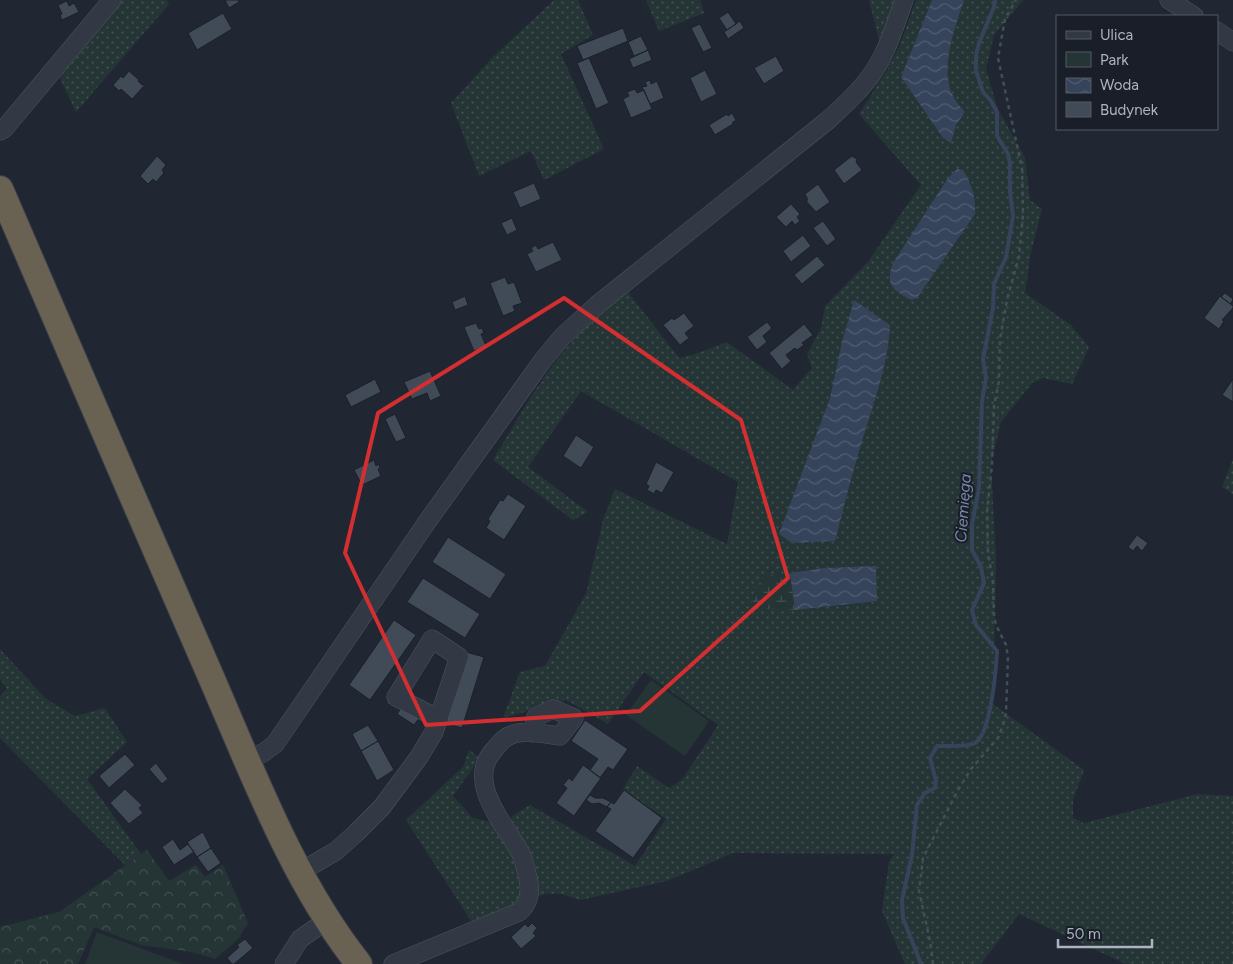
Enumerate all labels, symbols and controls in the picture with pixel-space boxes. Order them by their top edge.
legend [1056,15,1218,130]
text: Ulica [1100,26,1133,44]
text: Park [1100,51,1129,69]
text: Woda [1100,76,1139,94]
text: Budynek [1100,101,1159,119]
water label: Ciemięga [951,473,975,543]
scale bar [1058,916,1152,948]
text: 50 m [1066,925,1101,943]

